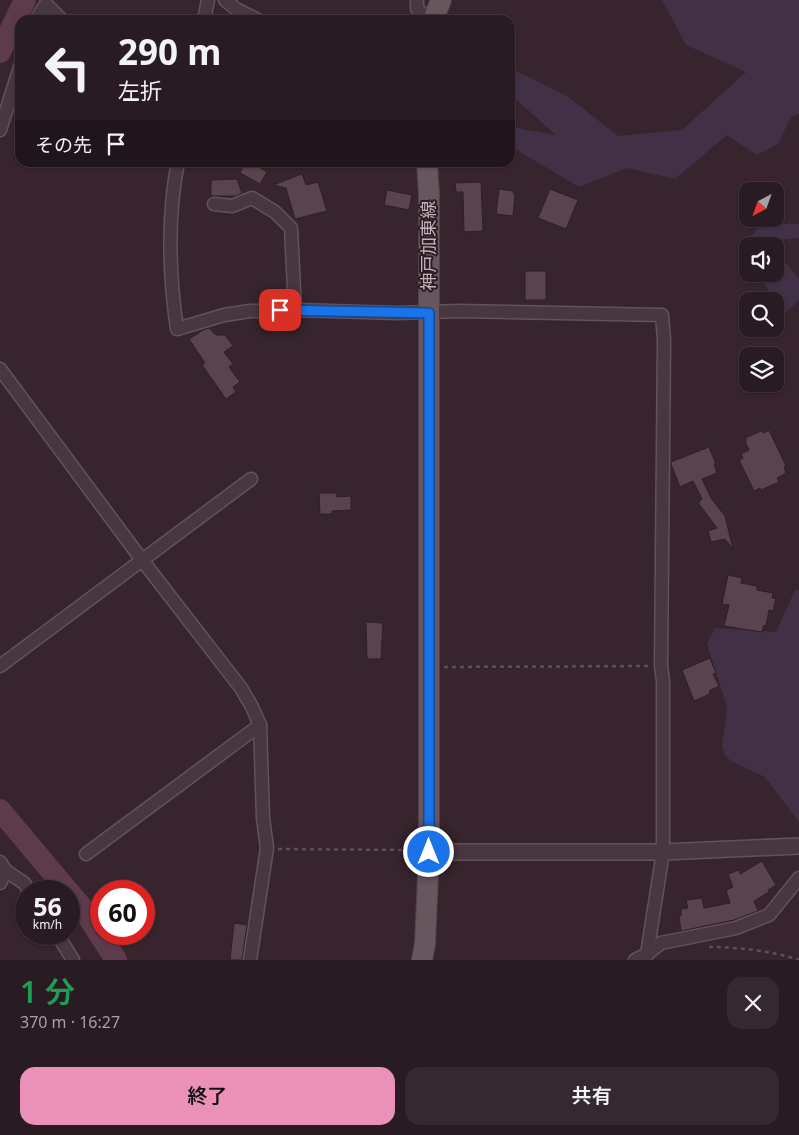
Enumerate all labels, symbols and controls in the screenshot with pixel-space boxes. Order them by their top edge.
text: 290 m [118,28,221,75]
icon: left [35,35,100,100]
text: 左折 [118,75,162,105]
icon: arrive [102,130,130,158]
text: その先 [35,132,92,158]
north arrow [739,182,784,228]
map controls [739,182,784,392]
street label: 神戸加東線 [416,201,440,291]
button: sound [739,237,784,282]
pin [259,289,301,331]
button: search [739,292,784,337]
icon: arrive [266,296,294,324]
button: layers [739,347,784,392]
position arrow [402,825,454,877]
speed limit sign: 60 [90,880,155,945]
text: 56 [33,889,62,923]
text: km/h [33,916,62,933]
text: 1 分 [20,971,75,1012]
button: close [727,977,779,1029]
text: 370 m · 16:27 [20,1011,120,1033]
button: 終了 [20,1067,395,1125]
button: 共有 [405,1067,779,1125]

